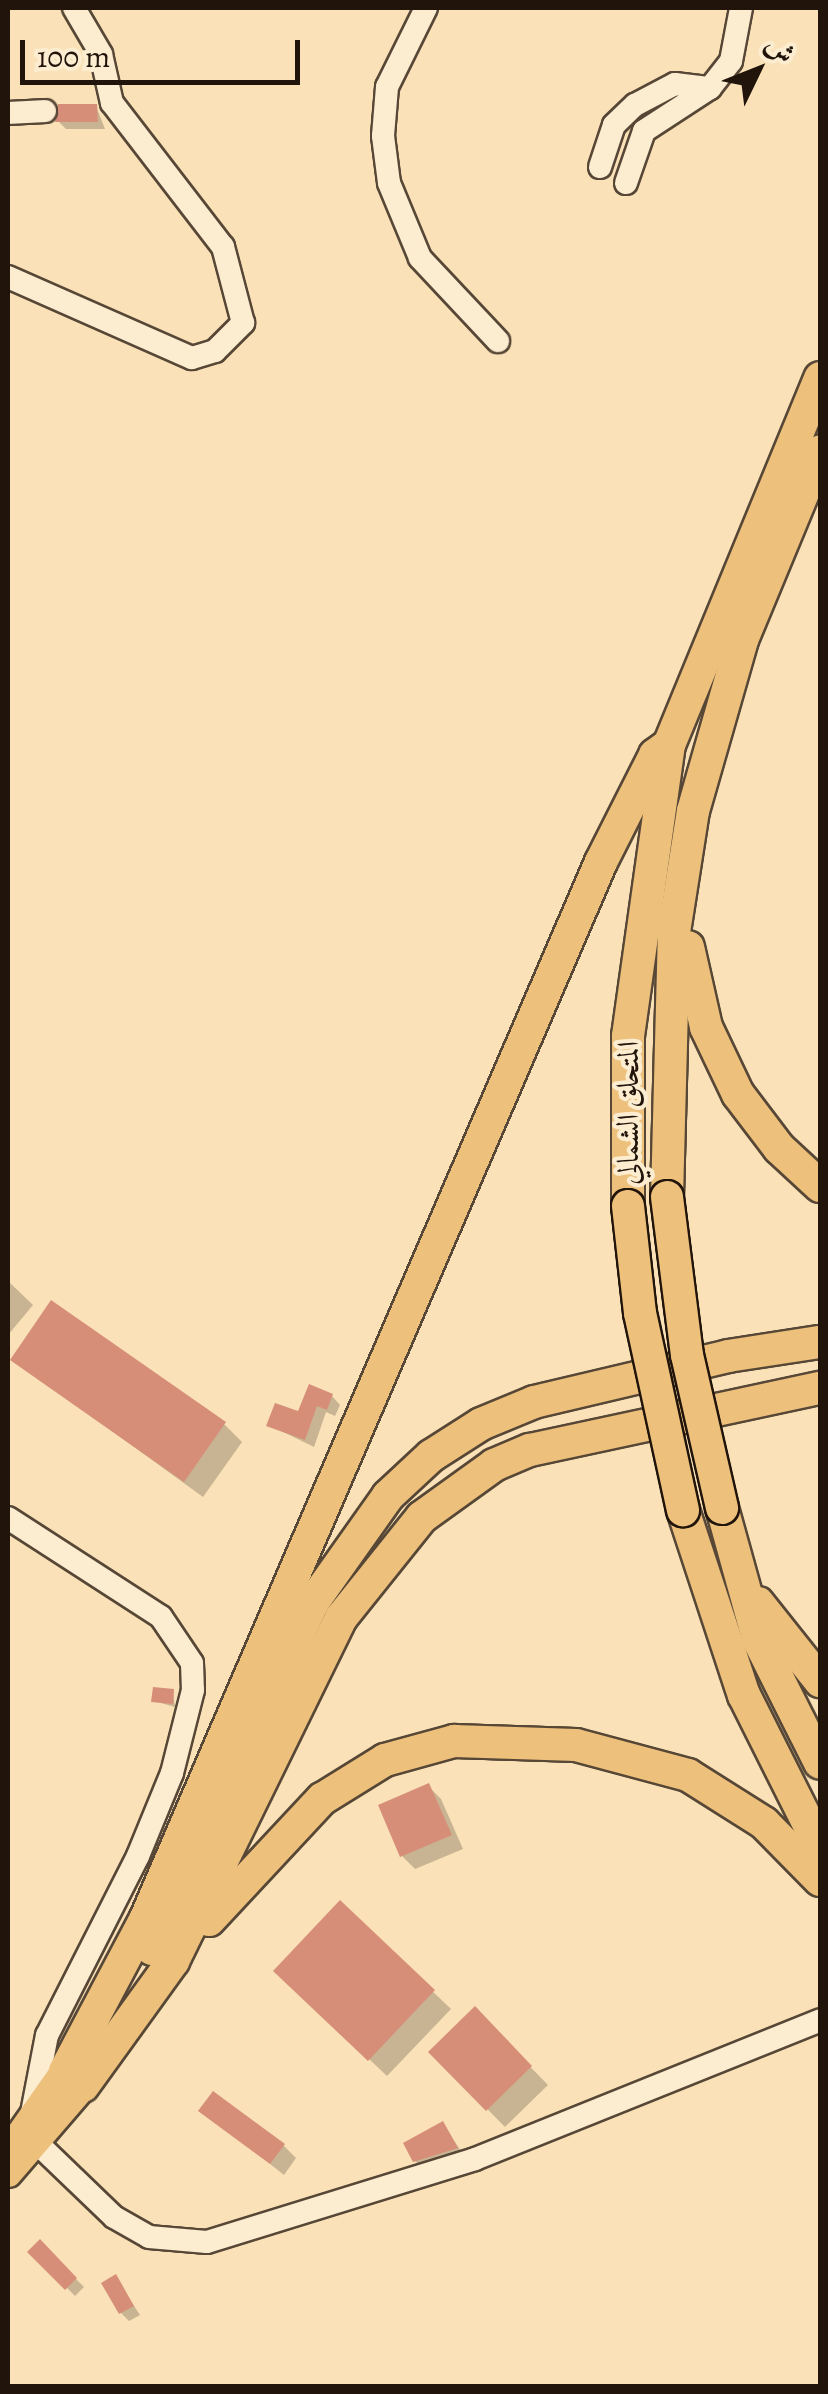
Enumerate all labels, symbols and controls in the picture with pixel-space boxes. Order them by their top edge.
scale bar [25,20,305,82]
north arrow [708,20,808,120]
text: ش [757,26,803,73]
text: 100 m [37,37,110,77]
street label: المتحلق الشمالي [610,1041,646,1185]

